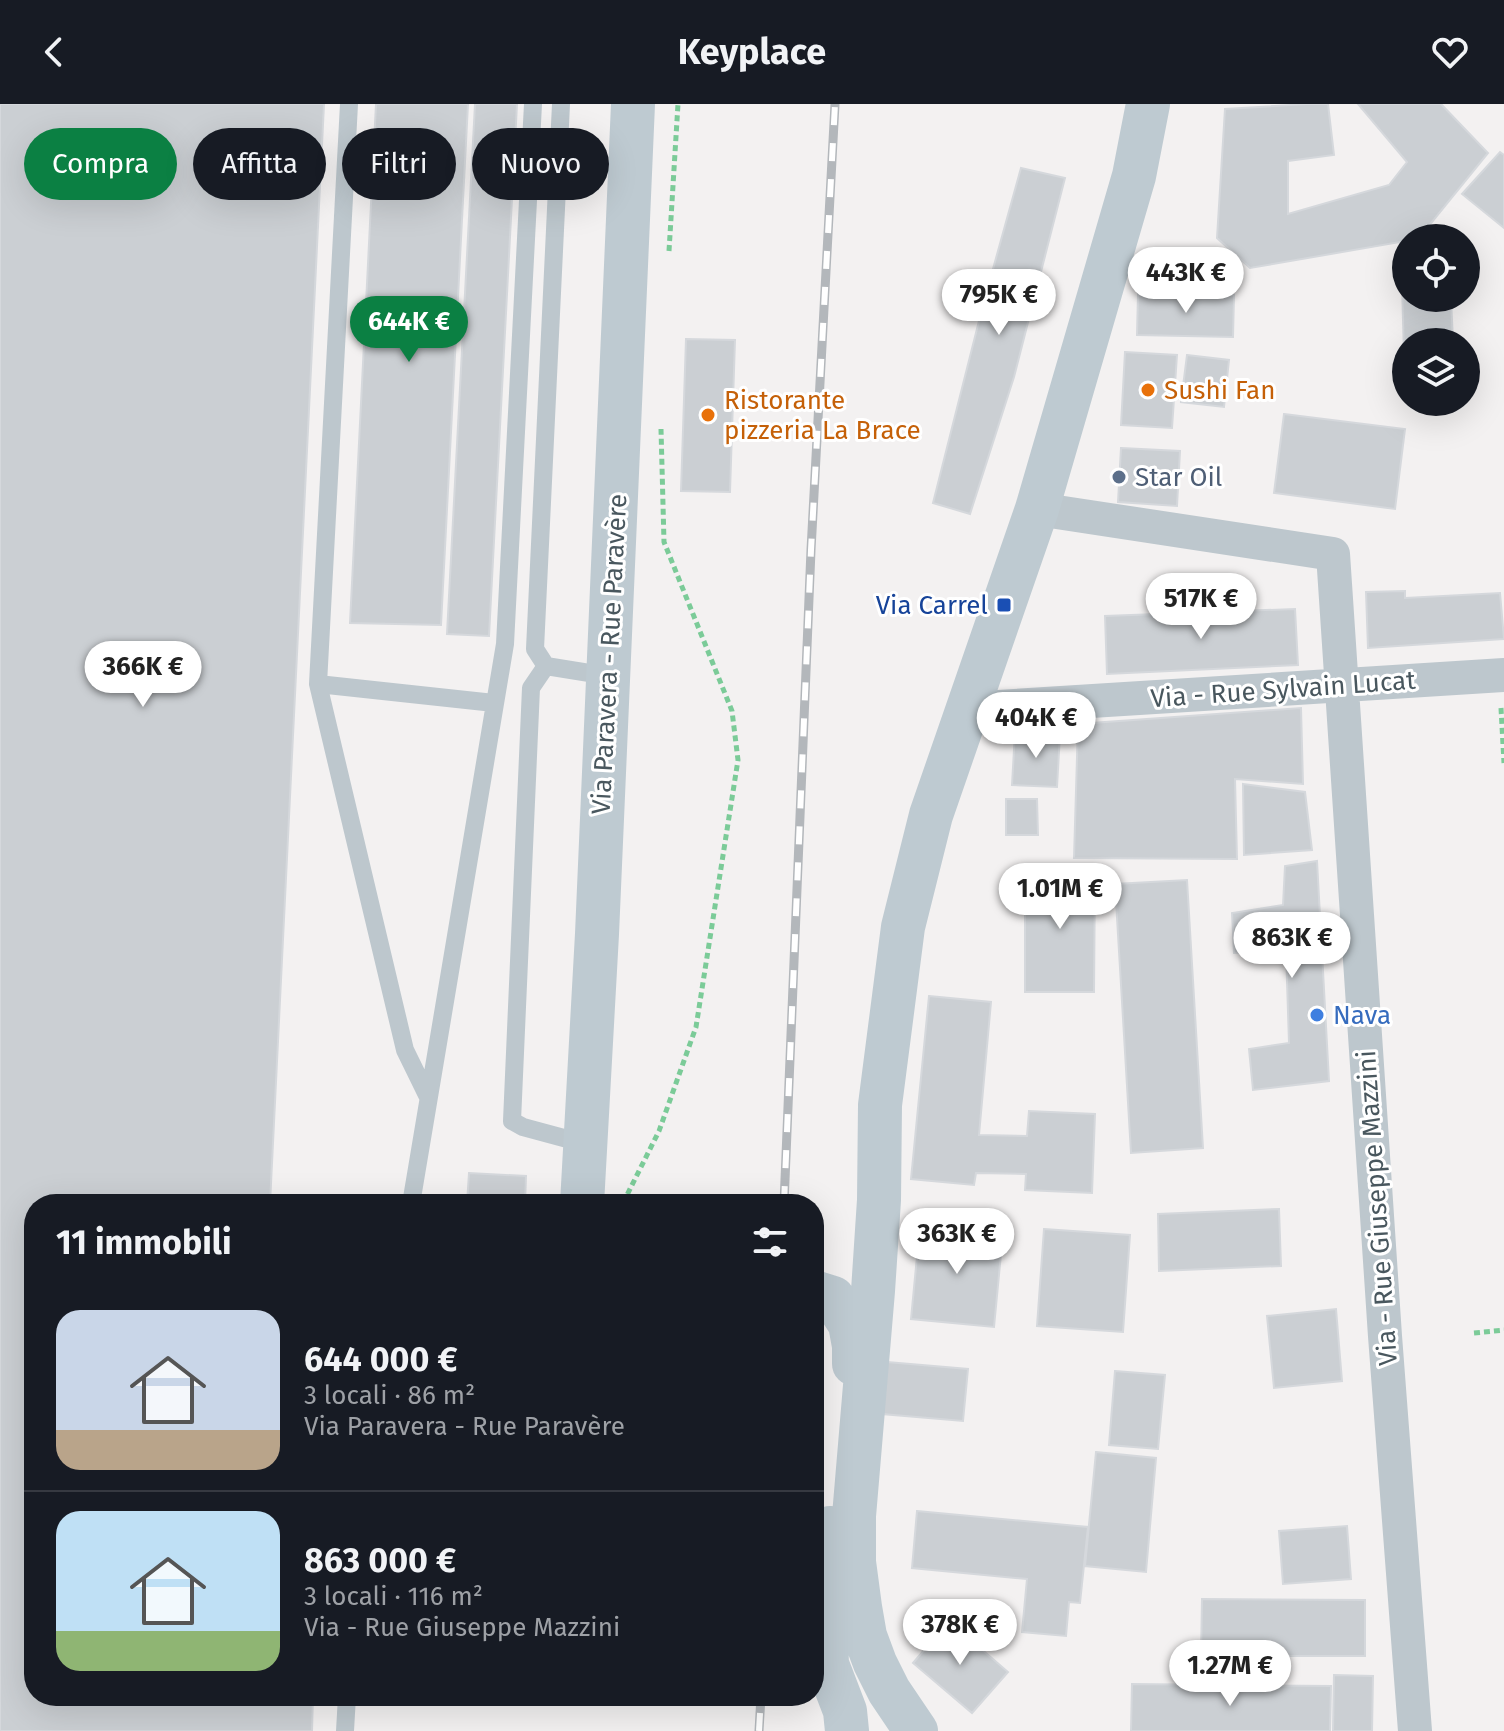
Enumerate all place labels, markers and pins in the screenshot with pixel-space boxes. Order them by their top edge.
pin: 443K € [1121,247,1251,315]
pin: 795K € [934,269,1064,337]
pin: 644K € [344,296,474,364]
place label: Sushi Fan [1164,375,1276,406]
marker: Sushi Fan [1139,381,1157,399]
place label: Ristorante pizzeria La Brace [724,385,921,446]
marker: Ristorante pizzeria La Brace [699,406,717,424]
place label: Star Oil [1135,462,1223,493]
marker: Star Oil [1110,468,1128,486]
pin: 517K € [1136,573,1266,641]
place label: Via Carrel [876,590,988,621]
marker: Via Carrel [995,596,1013,614]
pin: 366K € [78,641,208,709]
pin: 404K € [971,692,1101,760]
pin: 1.01M € [986,863,1134,931]
pin: 863K € [1227,912,1357,980]
place label: Nava [1333,1000,1391,1031]
marker: Nava [1308,1006,1326,1024]
pin: 363K € [892,1208,1022,1276]
pin: 378K € [895,1599,1025,1667]
pin: 1.27M € [1156,1640,1304,1708]

